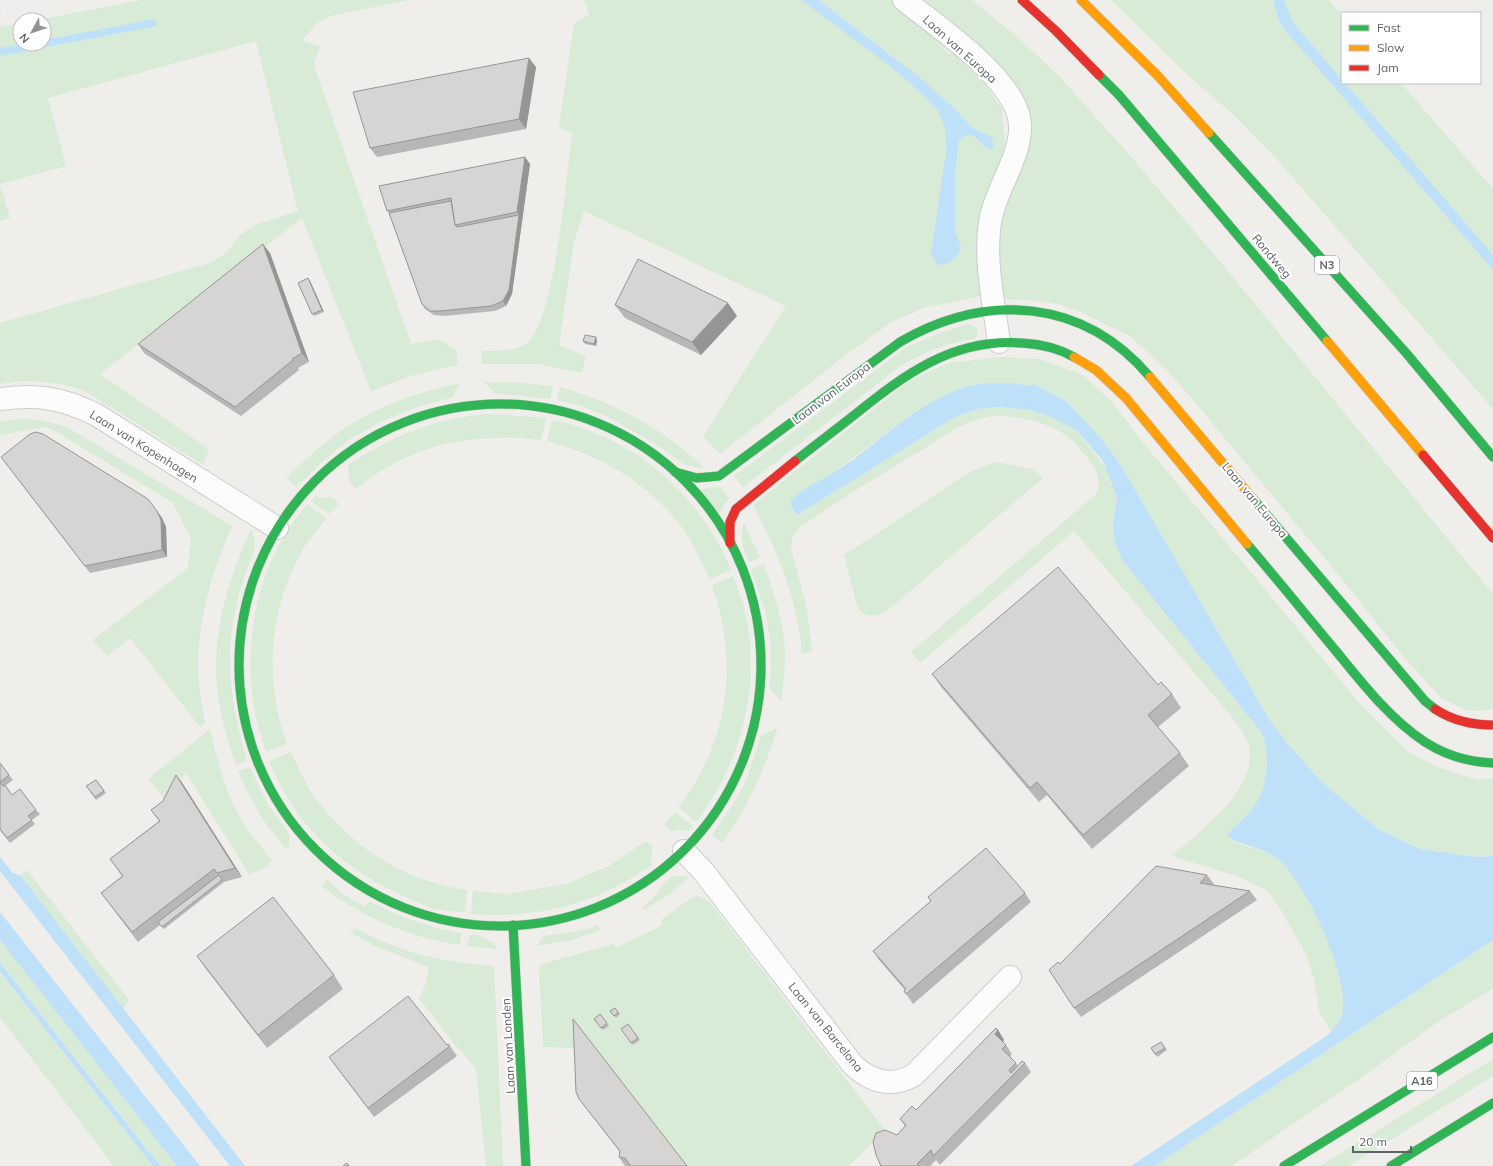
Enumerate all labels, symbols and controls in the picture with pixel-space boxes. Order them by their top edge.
north arrow [12,12,52,52]
street label: Laan van Europa [920,12,1000,86]
legend [1341,12,1481,84]
text: Fast [1377,20,1401,35]
text: N [16,31,32,46]
text: Slow [1377,40,1405,55]
text: Jam [1377,60,1399,75]
street label: Rondweg [1249,231,1295,281]
road number: N3 [1315,256,1339,274]
street label: Laan van Europa [789,359,873,427]
street label: Laan van Kopenhagen [87,407,201,485]
street label: Laan van Europa [1219,459,1291,541]
street label: Laan van Barcelona [785,979,867,1075]
street label: Laan van Londen [498,998,518,1094]
road number: A16 [1407,1072,1437,1090]
scale bar [1353,1128,1411,1154]
text: 20 m [1359,1134,1387,1149]

